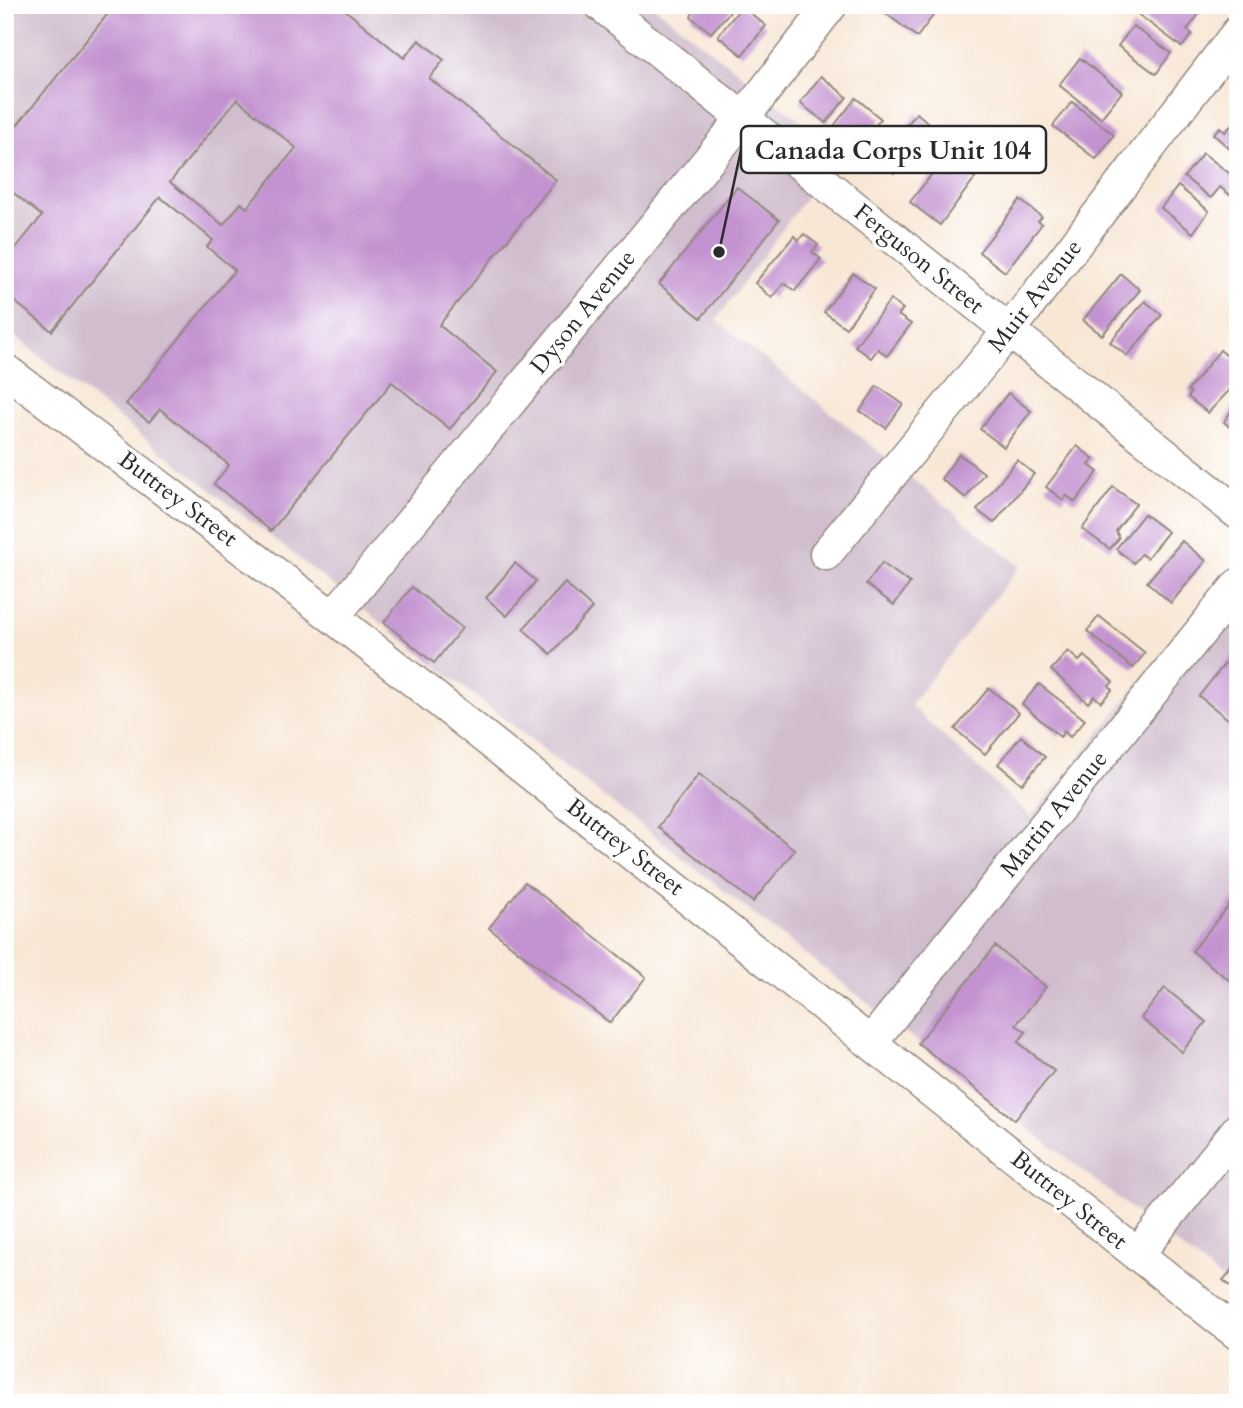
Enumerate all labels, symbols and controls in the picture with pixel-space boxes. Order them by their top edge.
callout: Canada Corps Unit 104 [741,126,1046,173]
text: Canada Corps Unit 104 [755,133,1031,168]
street label: Ferguson Street [847,196,991,322]
street label: Muir Avenue [980,232,1090,360]
street label: Dyson Avenue [523,243,643,381]
street label: Buttrey Street [112,443,245,555]
street label: Martin Avenue [993,744,1115,884]
street label: Buttrey Street [559,791,691,904]
street label: Buttrey Street [1004,1143,1135,1258]

